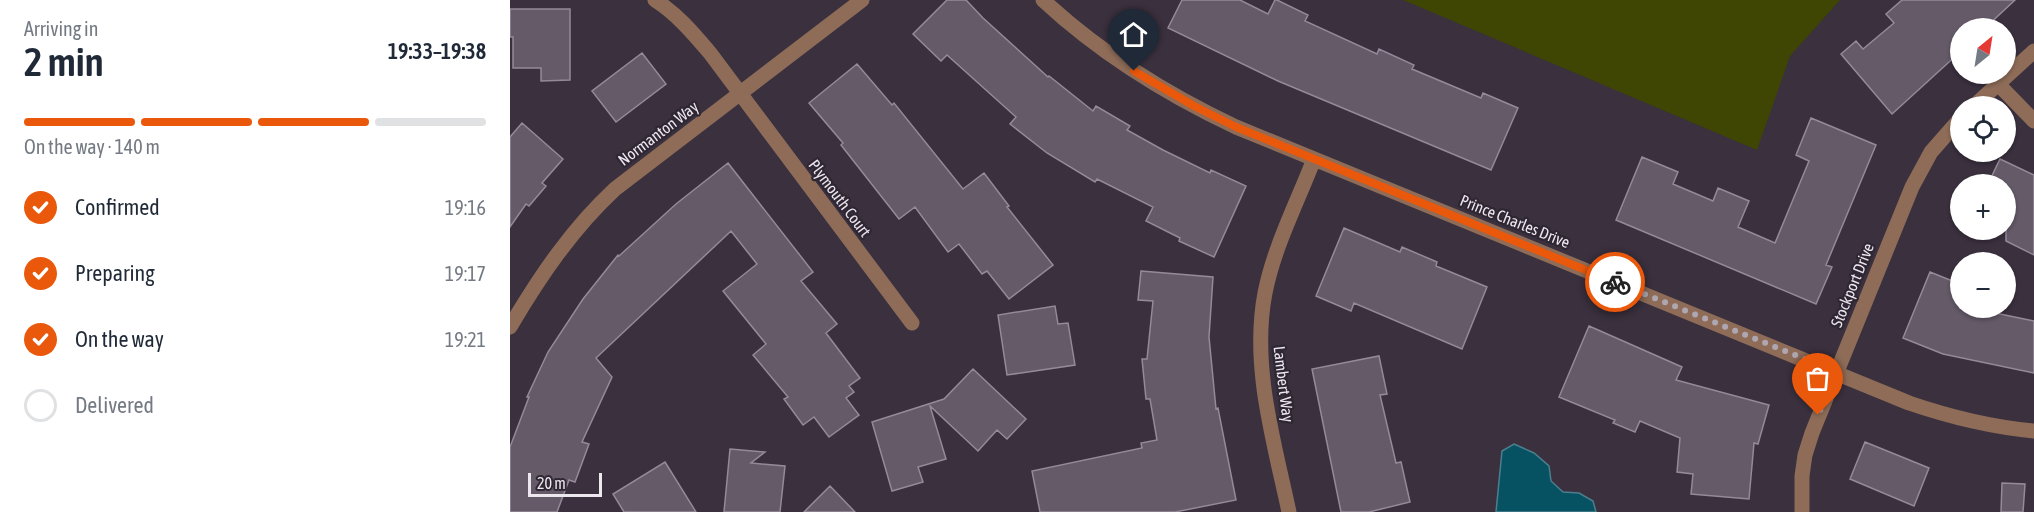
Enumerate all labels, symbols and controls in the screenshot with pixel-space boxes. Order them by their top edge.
pin [1108,9,1159,71]
text: Arriving in [24,17,98,40]
icon: home [1117,18,1150,51]
north arrow [1950,18,2016,84]
map controls [1950,18,2016,318]
text: 19:33–19:38 [388,38,486,64]
text: 2 min [24,40,104,84]
button: locate [1950,96,2016,162]
street label: Normanton Way [614,97,702,170]
text: On the way · 140 m [24,135,160,158]
street label: Plymouth Court [804,156,875,241]
button: + [1950,174,2016,240]
icon: check [24,191,57,224]
street label: Prince Charles Drive [1458,191,1572,251]
text: Confirmed [75,194,160,220]
text: 19:16 [445,196,486,219]
street label: Stockport Drive [1827,240,1878,330]
courier [1585,252,1645,312]
button: − [1950,252,2016,318]
icon: check [24,257,57,290]
text: Preparing [75,260,155,286]
text: 19:17 [445,262,486,285]
icon: bike [1599,266,1632,299]
icon: check [24,323,57,356]
text: On the way [75,326,164,352]
text: 19:21 [445,328,486,351]
street label: Lambert Way [1269,345,1298,424]
pin [1792,353,1843,415]
icon: bag [1801,362,1834,395]
text: Delivered [75,392,154,418]
scale bar [528,470,602,498]
text: 20 m [537,474,566,492]

